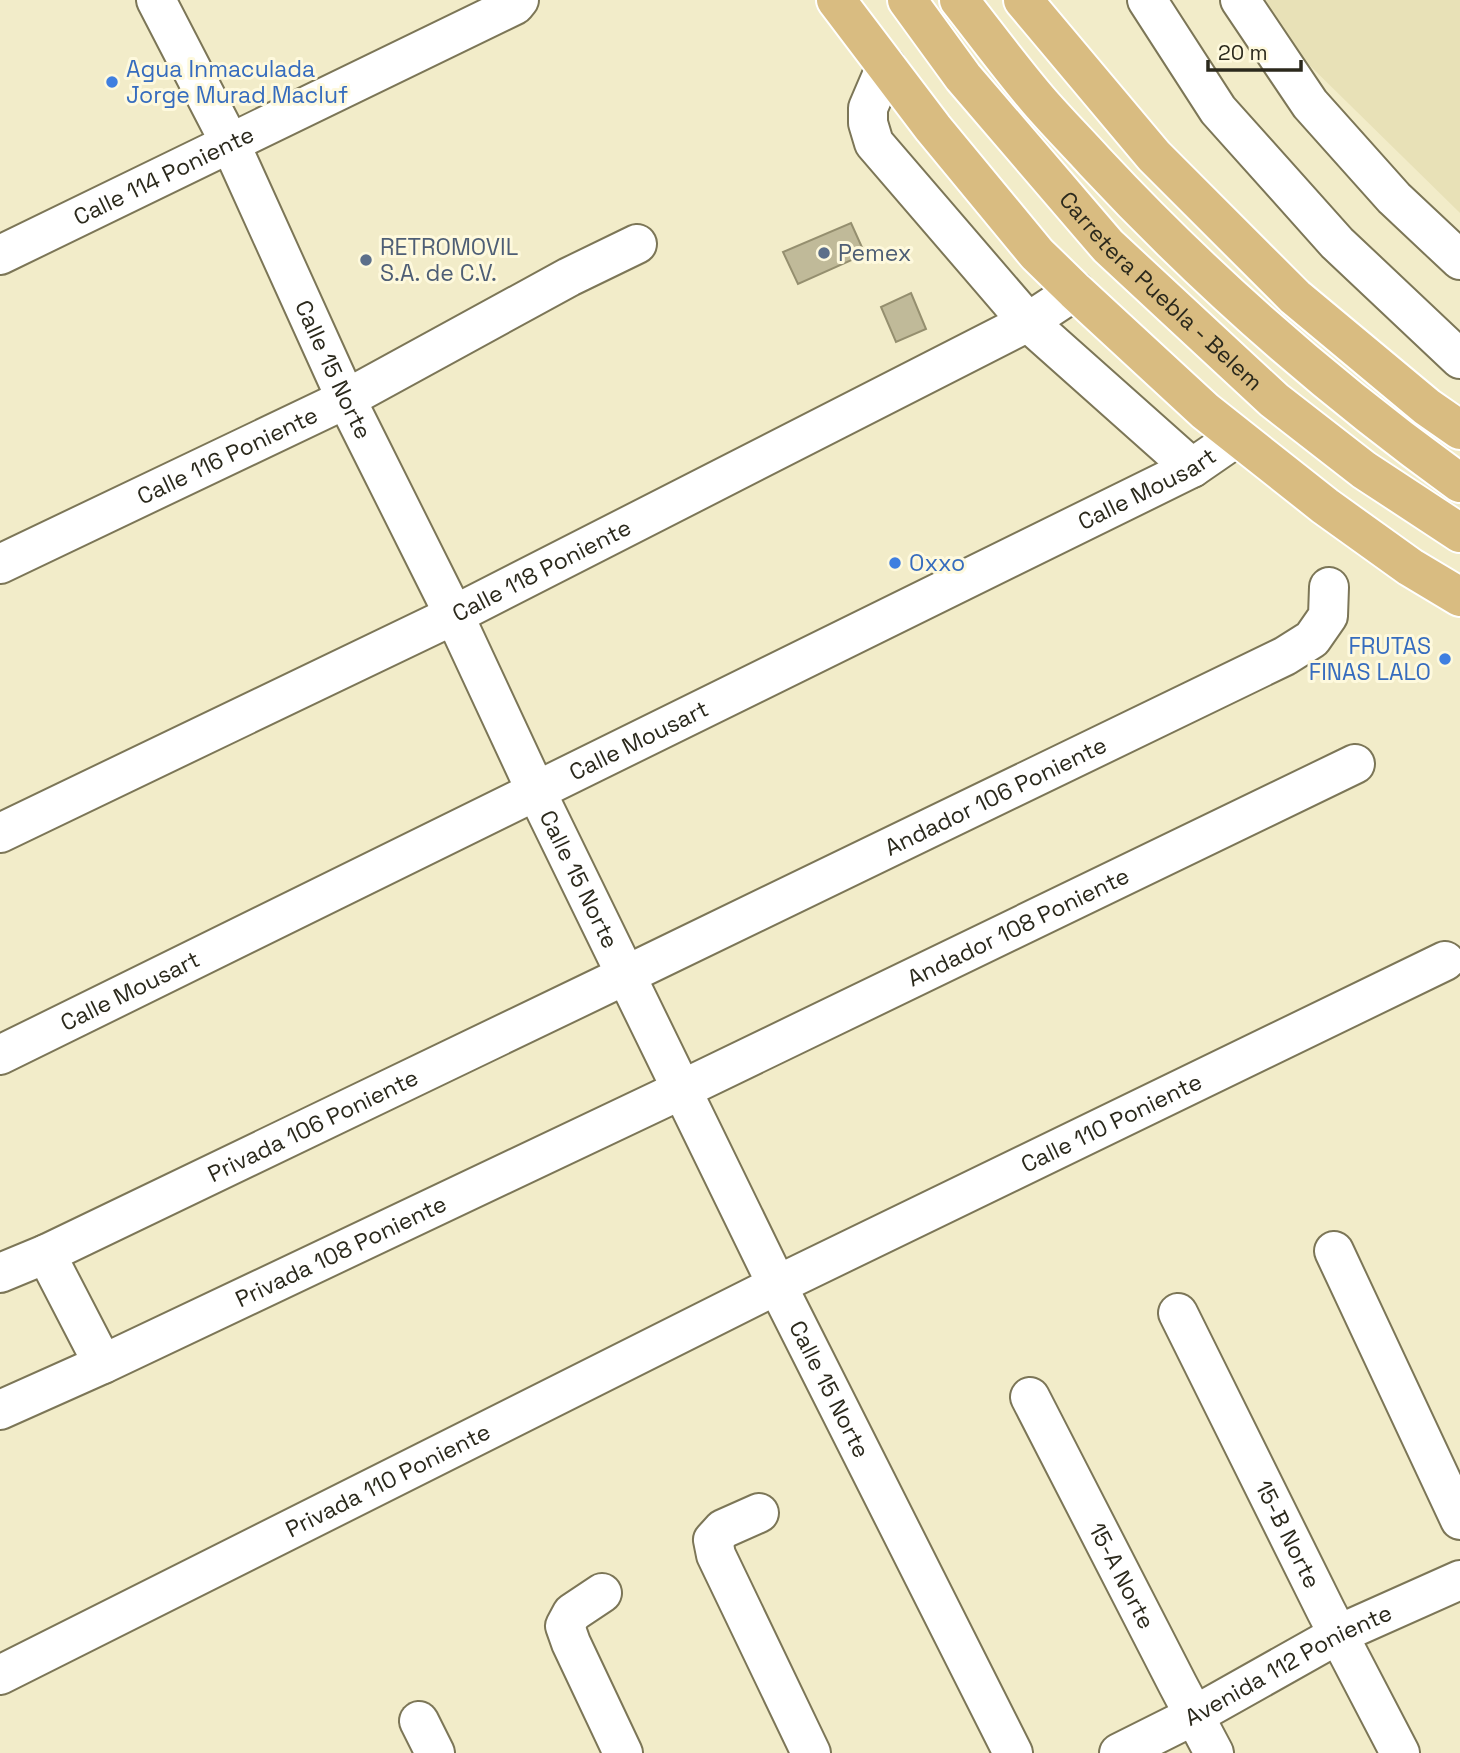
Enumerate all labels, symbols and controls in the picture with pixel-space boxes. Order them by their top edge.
scale bar [1208,28,1301,72]
text: 20 m [1218,39,1268,66]
place label: Agua Inmaculada Jorge Murad Macluf [126,54,348,110]
marker: Agua Inmaculada Jorge Murad Macluf [104,74,120,90]
street label: Calle 114 Poniente [69,119,259,232]
street label: Carretera Puebla - Belem [1053,185,1269,397]
place label: RETROMOVIL S.A. de C.V. [380,232,518,288]
place label: Pemex [838,238,911,268]
marker: Pemex [816,245,832,261]
marker: RETROMOVIL S.A. de C.V. [358,252,374,268]
street label: Calle 15 Norte [288,295,379,444]
street label: Calle 116 Poniente [132,400,323,511]
street label: Calle Mousart [1073,441,1222,537]
street label: Calle 118 Poniente [447,512,636,628]
place label: Oxxo [909,548,965,578]
marker: Oxxo [887,555,903,571]
place label: FRUTAS FINAS LALO [1309,631,1431,687]
marker: FRUTAS FINAS LALO [1437,651,1453,667]
street label: Calle Mousart [564,694,713,787]
street label: Andador 106 Poniente [880,730,1111,863]
street label: Calle 15 Norte [533,805,625,953]
street label: Andador 108 Poniente [902,860,1134,993]
street label: Calle Mousart [55,944,205,1038]
street label: Privada 106 Poniente [203,1062,423,1189]
street label: Calle 110 Poniente [1016,1066,1207,1179]
street label: Privada 108 Poniente [230,1188,451,1314]
street label: Calle 15 Norte [782,1315,877,1463]
street label: Privada 110 Poniente [280,1416,495,1544]
street label: 15-B Norte [1248,1475,1327,1593]
street label: 15-A Norte [1082,1517,1162,1634]
street label: Avenida 112 Poniente [1180,1597,1397,1733]

